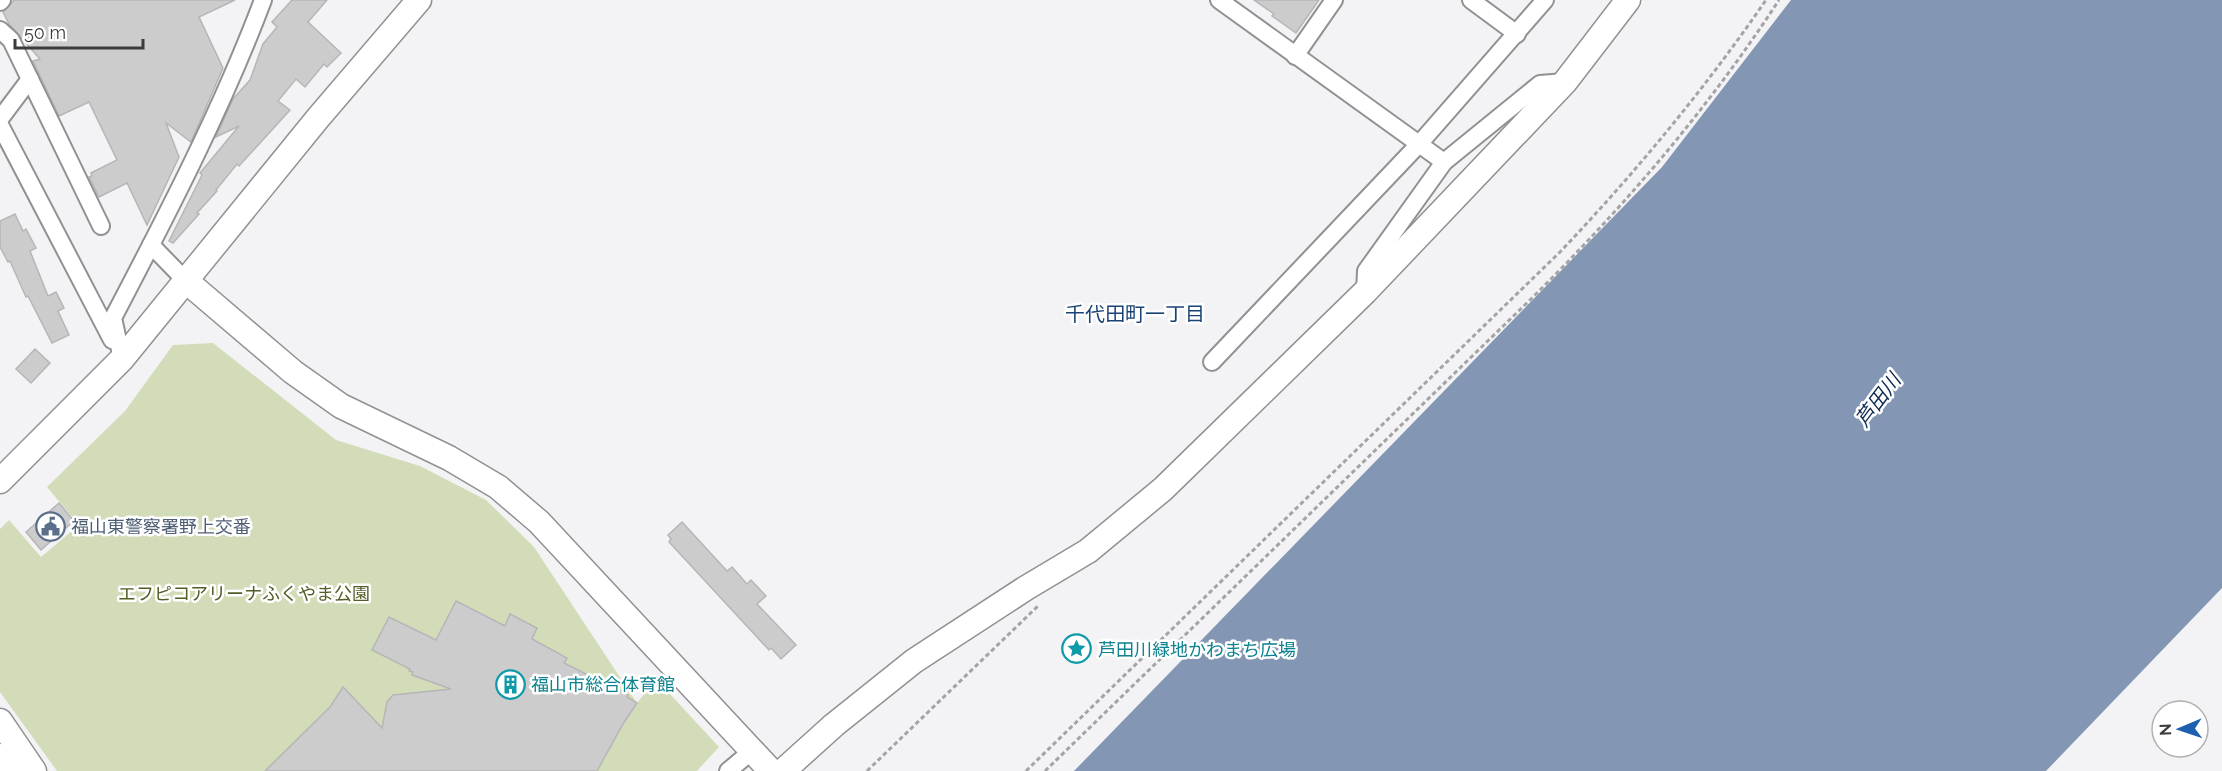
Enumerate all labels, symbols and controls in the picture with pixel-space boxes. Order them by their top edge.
scale bar [15,12,142,50]
text: 50 m [24,22,66,43]
district label: 千代田町一丁目 [1065,302,1205,326]
water label: 芦田川 [1850,367,1907,431]
public building icon: 福山東警察署野上交番 [34,510,66,542]
place label: 福山東警察署野上交番 [71,516,251,537]
park label: エフピコアリーナふくやま公園 [118,583,370,604]
place icon: 芦田川緑地かわまち広場 [1061,633,1093,665]
place label: 芦田川緑地かわまち広場 [1098,639,1296,660]
building icon: 福山市総合体育館 [494,668,526,700]
place label: 福山市総合体育館 [531,674,675,695]
north arrow [2150,699,2210,759]
text: N [2156,723,2175,736]

